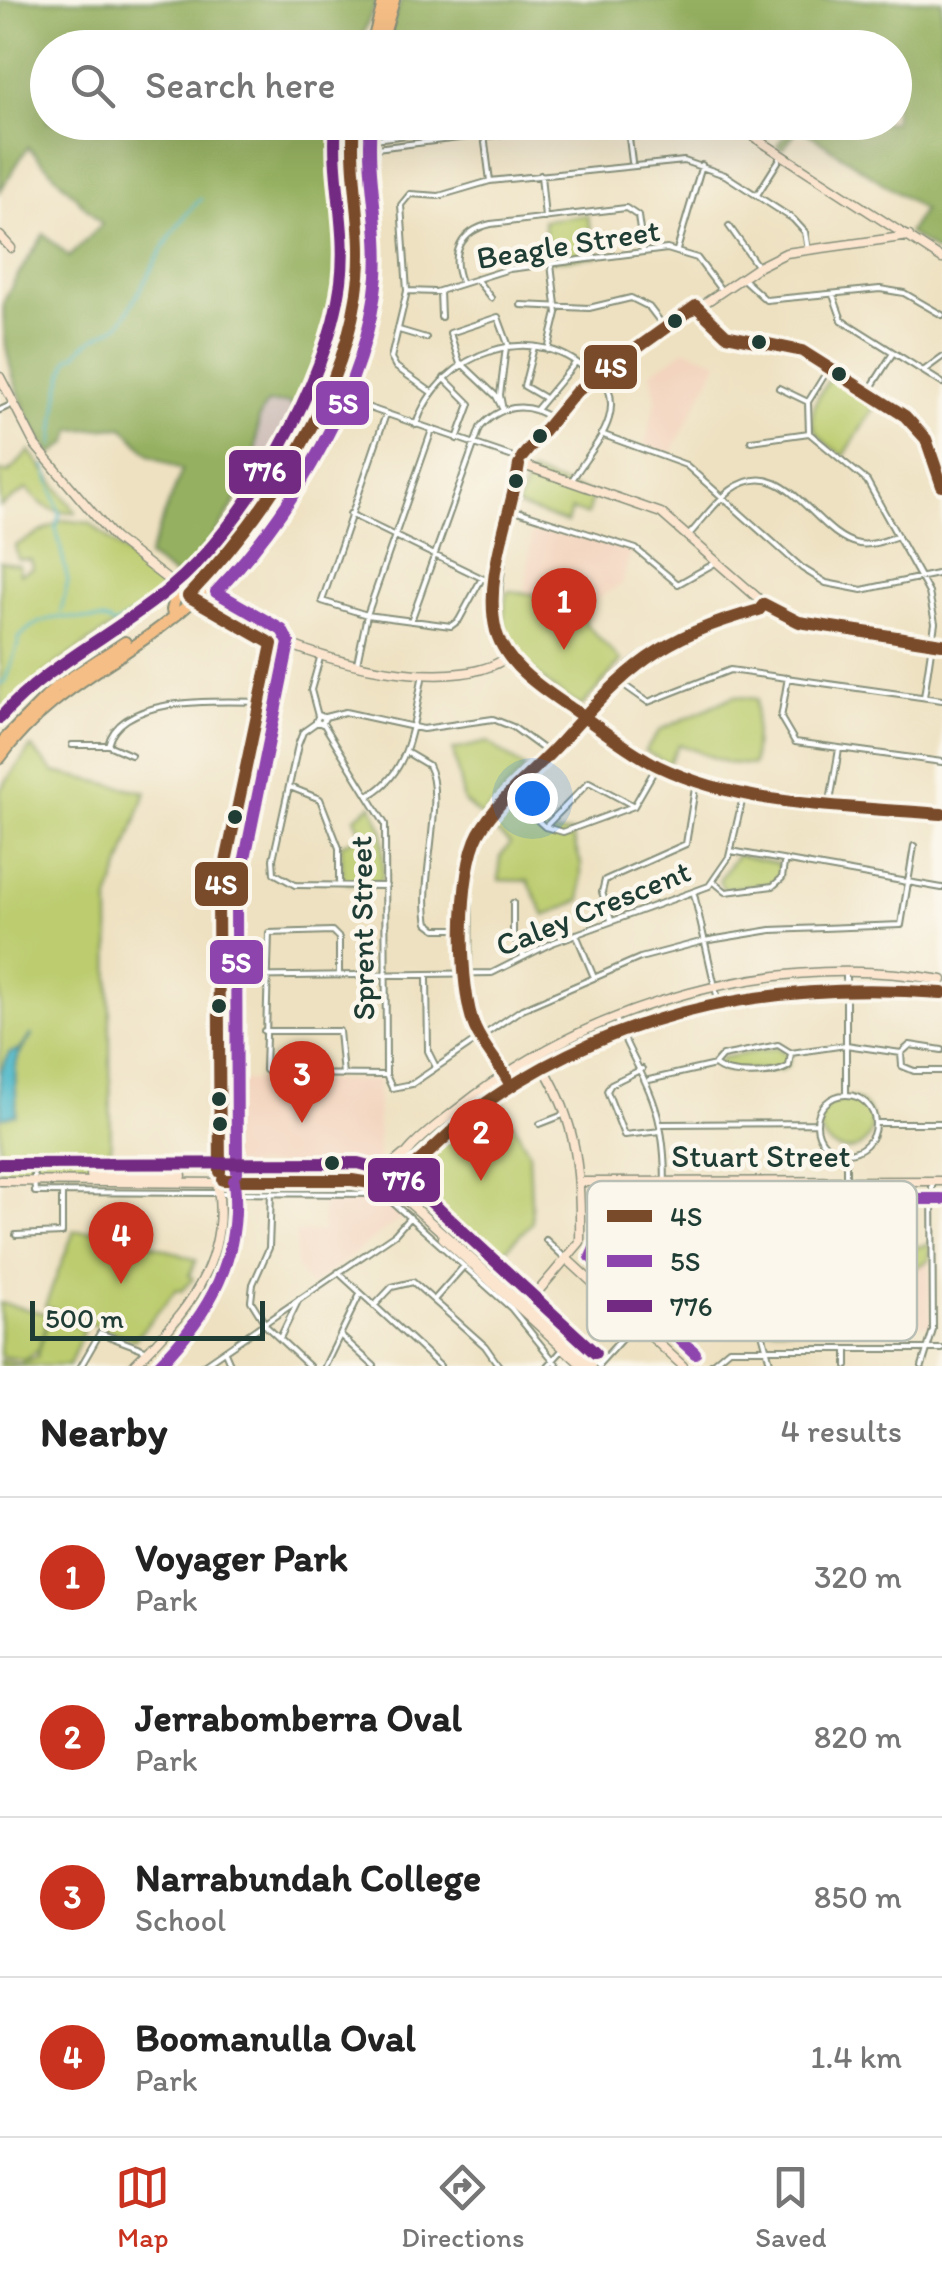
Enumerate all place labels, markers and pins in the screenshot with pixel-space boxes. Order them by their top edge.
unlabelled marker [665,311,685,331]
unlabelled marker [749,332,769,352]
unlabelled marker [829,364,849,384]
unlabelled marker [530,426,550,446]
unlabelled marker [506,471,526,491]
pin: 1 [532,568,596,650]
unlabelled marker [225,807,245,827]
unlabelled marker [209,996,229,1016]
pin: 3 [270,1040,334,1123]
unlabelled marker [209,1089,229,1109]
pin: 2 [448,1098,514,1181]
unlabelled marker [210,1114,230,1134]
unlabelled marker [322,1153,342,1173]
pin: 4 [88,1202,154,1284]

